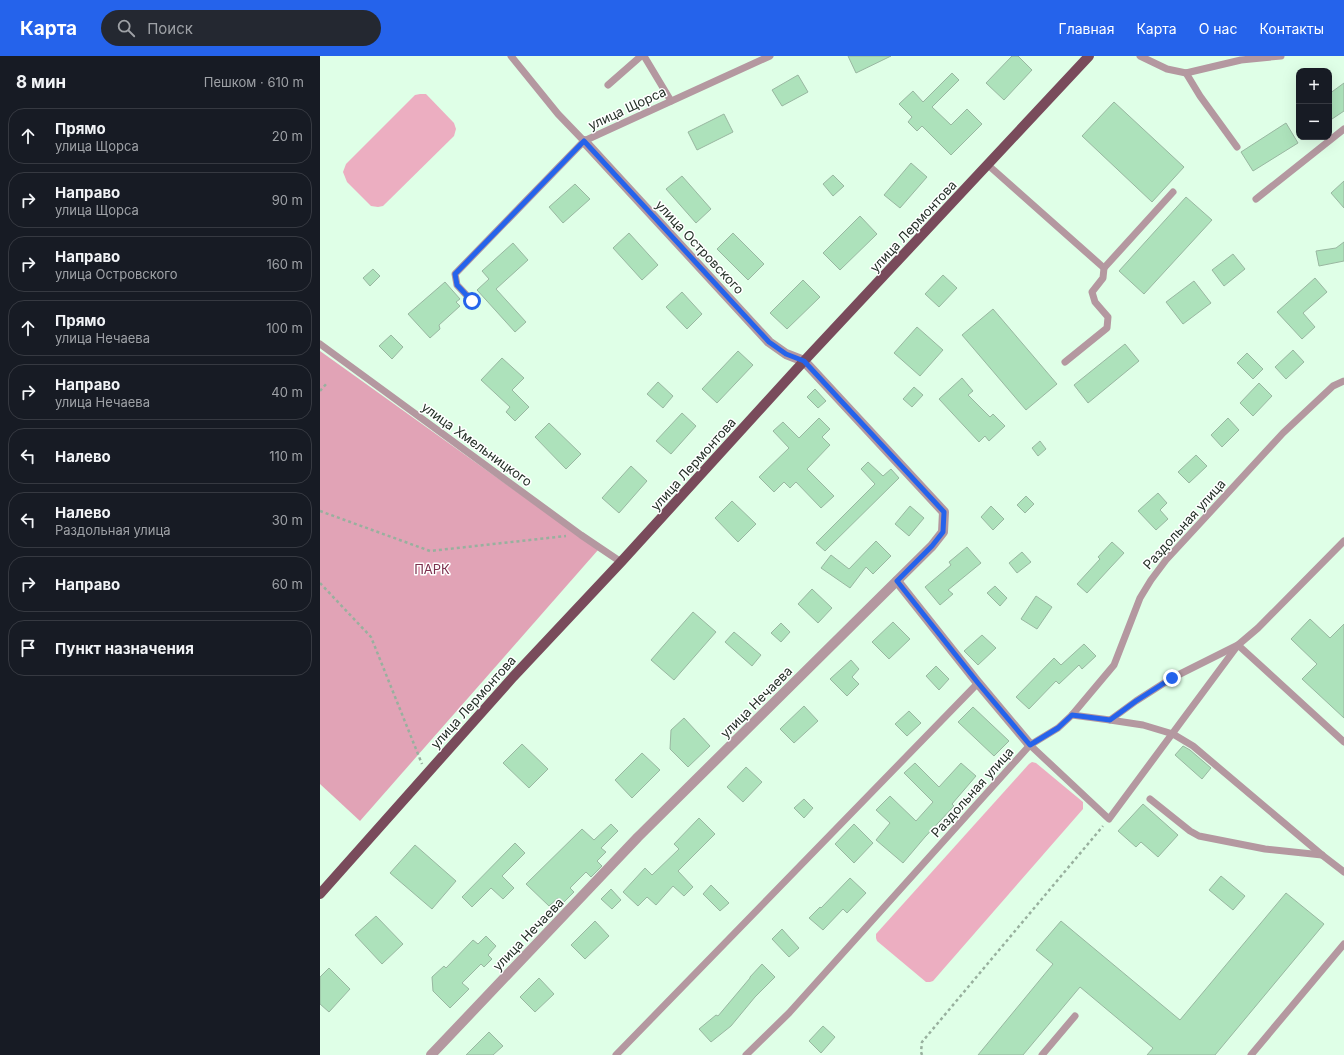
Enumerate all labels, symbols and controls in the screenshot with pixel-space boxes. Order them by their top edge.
search box [101,10,381,46]
text: Карта [20,17,77,40]
icon: search [115,17,137,39]
text: Поиск [147,19,193,38]
text: Главная [1059,20,1114,37]
text: Карта [1136,20,1177,37]
text: О нас [1199,20,1237,37]
text: Контакты [1259,20,1324,37]
map controls [1296,68,1332,140]
button: + [1296,68,1332,104]
text: 8 мин [16,72,66,92]
text: Пешком · 610 m [204,74,304,90]
street label: улица Щорса [586,83,668,133]
button: − [1296,104,1332,140]
text: Прямо [55,119,106,138]
icon: ahead [17,125,39,147]
text: 20 m [272,128,303,144]
text: улица Щорса [55,138,139,154]
street label: улица Лермонтова [866,177,960,275]
text: Направо [55,183,120,202]
icon: right [17,189,39,211]
text: 90 m [272,192,303,208]
street label: улица Островского [652,197,748,297]
text: улица Щорса [55,202,139,218]
text: Направо [55,247,120,266]
icon: right [17,253,39,275]
text: 160 m [266,256,303,272]
text: улица Островского [55,266,178,282]
route start [463,292,481,310]
text: Прямо [55,311,106,330]
icon: ahead [17,317,39,339]
text: 100 m [266,320,303,336]
text: улица Нечаева [55,330,150,346]
text: Направо [55,375,120,394]
icon: right [17,381,39,403]
text: 40 m [271,384,303,400]
text: улица Нечаева [55,394,150,410]
street label: улица Хмельницкого [419,399,536,490]
street label: улица Лермонтова [647,414,739,514]
icon: left [17,445,39,467]
text: Налево [55,447,111,466]
text: 110 m [269,448,303,464]
street label: Раздольная улица [1139,476,1229,572]
text: Налево [55,503,111,522]
icon: left [17,509,39,531]
text: 30 m [272,512,303,528]
text: Раздольная улица [55,522,171,538]
park label: ПАРК [414,561,450,577]
icon: right [17,573,39,595]
text: Направо [55,575,120,594]
text: 60 m [272,576,303,592]
icon: arrive [17,637,39,659]
text: Пункт назначения [55,639,194,658]
street label: улица Лермонтова [427,652,519,752]
street label: улица Нечаева [717,663,795,741]
route end [1163,669,1181,687]
street label: Раздольная улица [927,744,1017,840]
street label: улица Нечаева [489,894,567,974]

